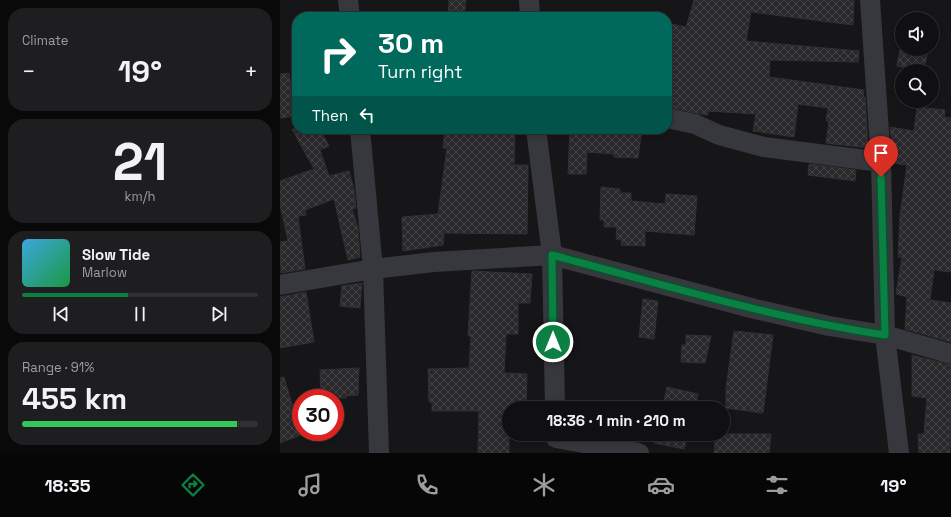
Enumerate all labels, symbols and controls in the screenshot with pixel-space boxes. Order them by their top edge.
map controls [895,12,939,108]
button: sound [895,12,939,56]
text: 30 m [378,25,444,61]
icon: right [312,28,364,80]
text: Climate [22,32,68,49]
text: 19° [118,52,162,91]
text: − [22,57,36,85]
text: + [244,57,258,85]
text: Turn right [378,60,462,83]
button: search [895,64,939,108]
icon: left [356,104,378,126]
text: Then [312,106,348,125]
text: 21 [113,129,167,195]
pin [864,136,898,177]
icon: arrive [870,142,892,164]
text: km/h [125,188,155,205]
text: Slow Tide [82,245,150,264]
text: Marlow [82,264,127,281]
icon: previous [50,303,72,325]
icon: pause [129,303,151,325]
icon: next [208,303,230,325]
position arrow [532,321,574,363]
text: Range · 91% [22,359,94,376]
text: 455 km [22,379,127,418]
speed limit sign: 30 [292,389,344,441]
text: 18:36 · 1 min · 210 m [546,411,686,430]
icon: directions [179,471,207,499]
icon: music [296,471,324,499]
icon: phone [413,471,441,499]
icon: climate [530,471,558,499]
icon: car [647,471,675,499]
icon: filters [763,471,791,499]
text: 18:35 [44,474,90,497]
text: 19° [880,474,907,497]

